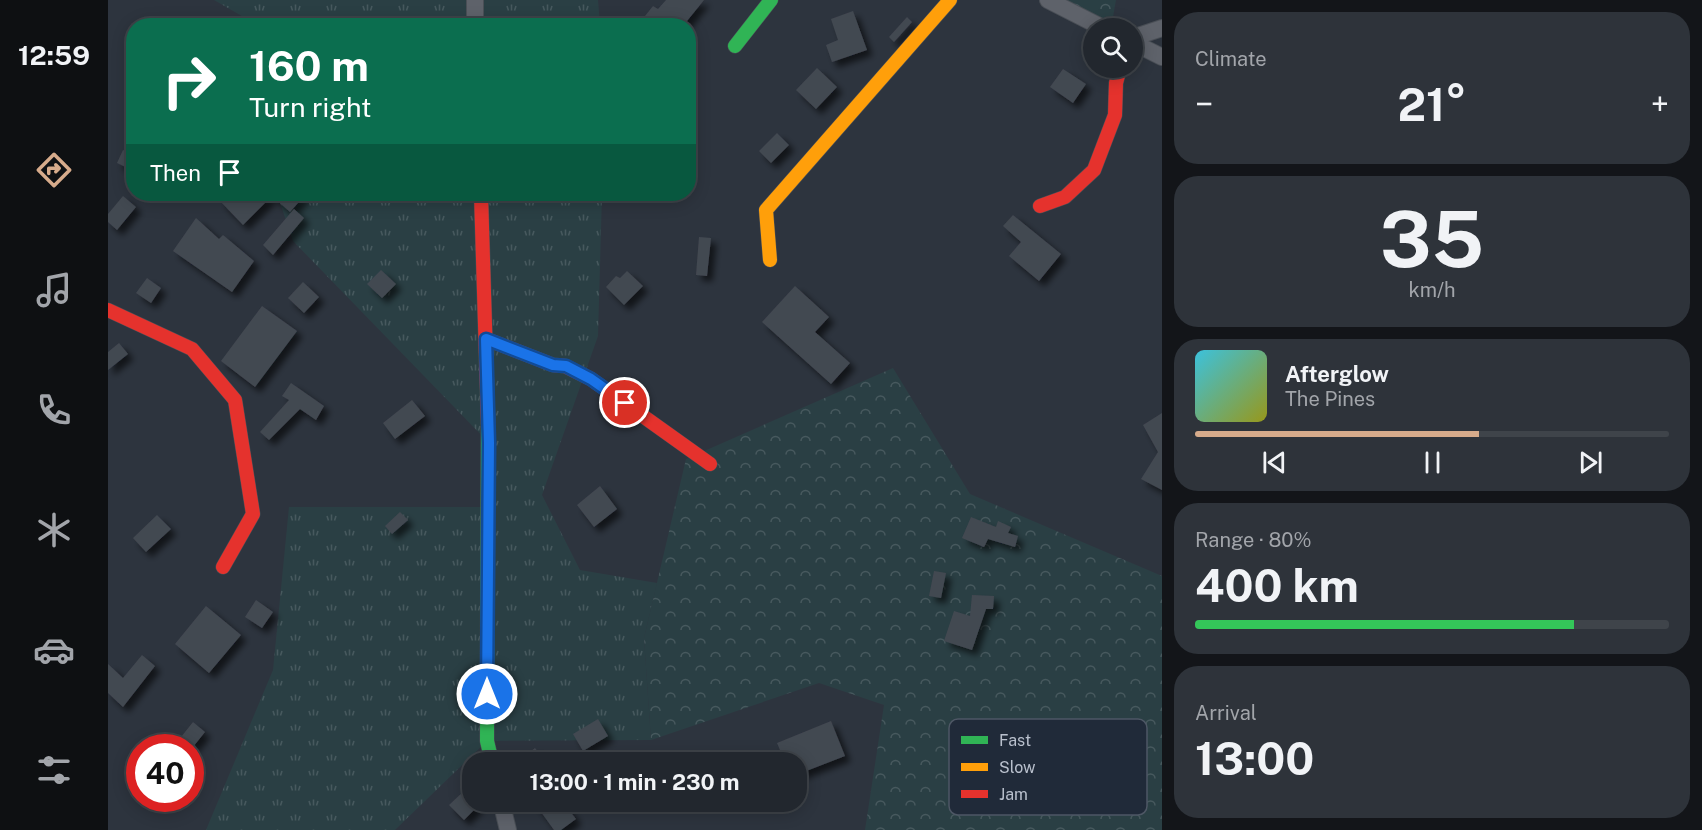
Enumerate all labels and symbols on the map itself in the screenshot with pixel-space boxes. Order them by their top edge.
pin [599,377,650,428]
position arrow [455,662,519,726]
legend [949,719,1147,815]
text: Fast [999,731,1031,750]
speed limit sign: 40 [126,734,204,812]
text: Slow [999,758,1036,777]
text: Jam [999,785,1028,804]

